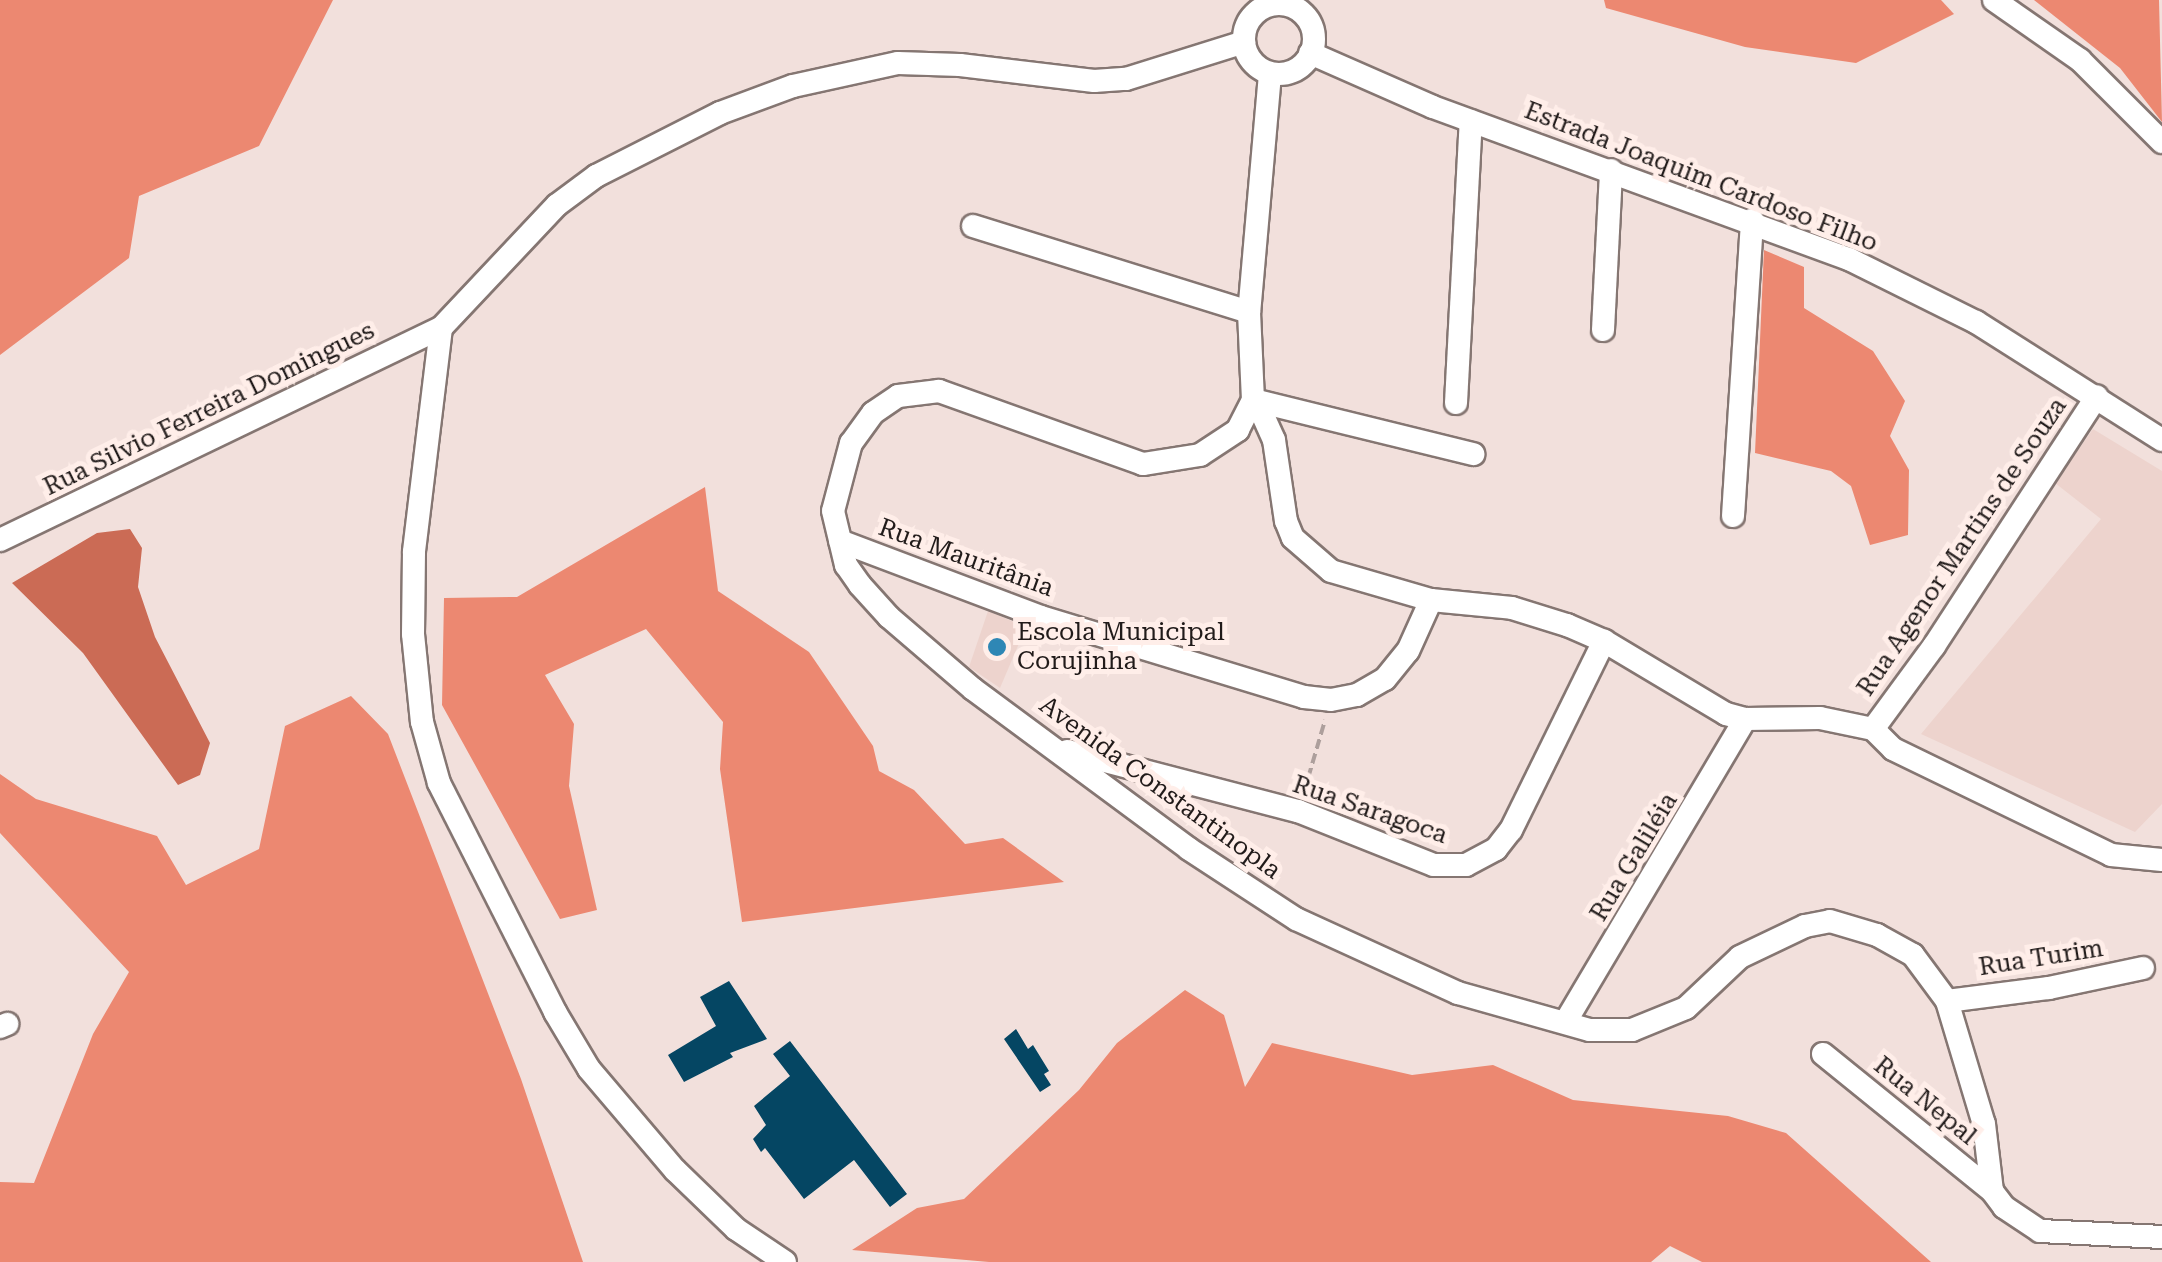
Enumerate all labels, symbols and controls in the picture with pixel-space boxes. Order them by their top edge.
street label: Estrada Joaquim Cardoso Filho [1520,96,1882,258]
street label: Rua Silvio Ferreira Domingues [39,316,379,502]
street label: Rua Agenor Martins de Souza [1851,392,2073,702]
street label: Rua Mauritânia [875,513,1057,603]
place label: Escola Municipal Corujinha [1017,618,1225,677]
marker: Escola Municipal Corujinha [986,636,1008,658]
street label: Avenida Constantinopla [1033,690,1287,886]
street label: Rua Saragoca [1289,770,1451,850]
street label: Rua Galiléia [1584,787,1684,927]
street label: Rua Turim [1977,933,2105,983]
street label: Rua Nepal [1868,1051,1982,1151]

